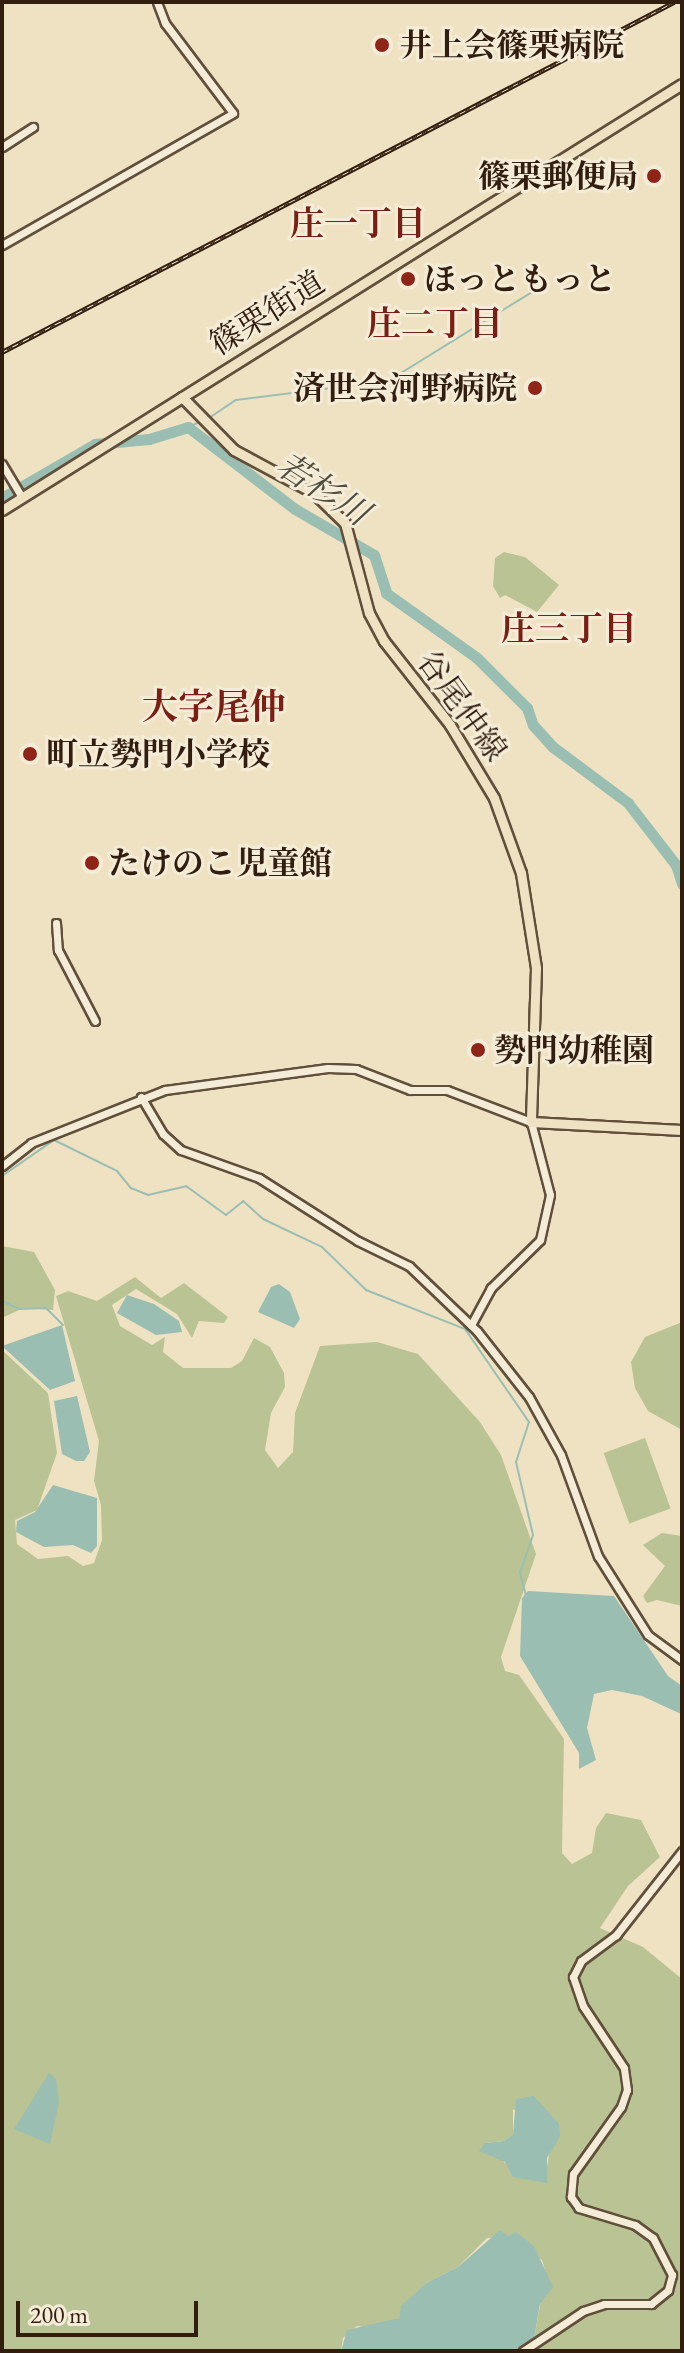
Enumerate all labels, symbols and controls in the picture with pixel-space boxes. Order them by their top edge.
place label: 井上会篠栗病院 [400,26,624,64]
marker: 井上会篠栗病院 [371,34,393,56]
place label: 篠栗郵便局 [478,157,638,195]
marker: 篠栗郵便局 [645,167,663,185]
district label: 庄一丁目 [290,204,426,244]
place label: ほっともっと [424,260,616,298]
street label: 篠栗街道 [203,263,331,363]
marker: ほっともっと [399,270,417,288]
district label: 庄二丁目 [367,304,503,344]
place label: 済世会河野病院 [293,369,517,407]
marker: 済世会河野病院 [524,377,546,399]
water label: 若杉川 [269,444,377,534]
district label: 庄三丁目 [501,609,637,649]
street label: 谷尾仲線 [409,643,515,769]
district label: 大字尾仲 [142,685,286,729]
place label: 町立勢門小学校 [46,735,270,773]
marker: 町立勢門小学校 [21,745,39,763]
place label: たけのこ児童館 [108,844,332,882]
marker: たけのこ児童館 [83,854,101,872]
place label: 勢門幼稚園 [494,1031,654,1069]
marker: 勢門幼稚園 [469,1041,487,1059]
scale bar [20,2285,202,2335]
text: 200 m [30,2299,88,2330]

